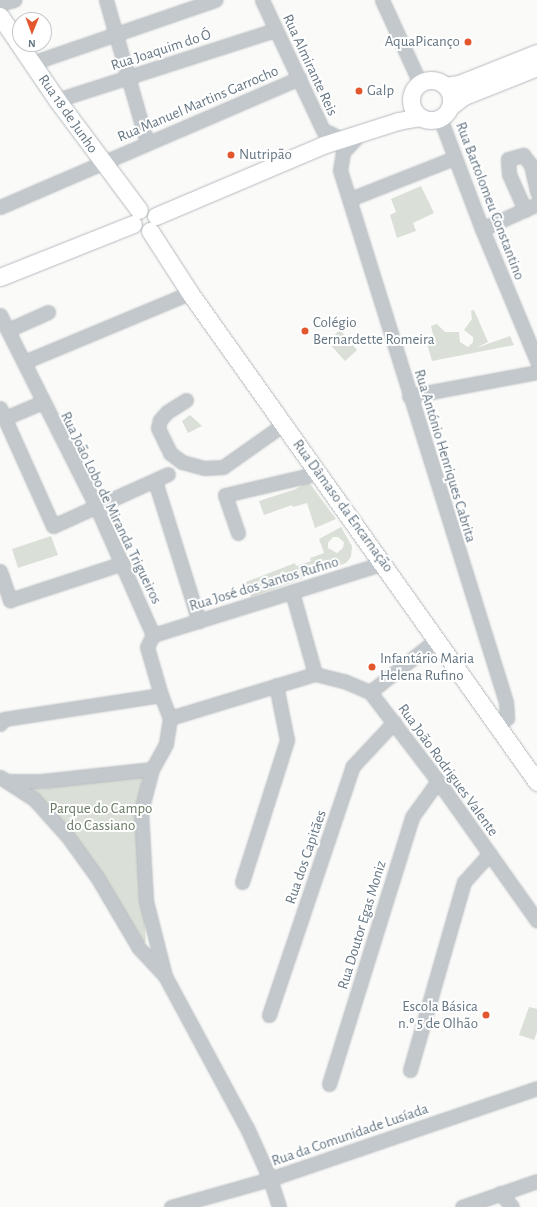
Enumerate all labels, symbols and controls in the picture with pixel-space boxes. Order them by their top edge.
street label: Rua Almirante Reis [279,11,341,119]
north arrow [12,12,52,52]
street label: Rua Joaquim do Ó [109,25,213,75]
place label: AquaPicanço [385,33,460,51]
marker: AquaPicanço [463,37,473,47]
text: N [28,38,36,49]
street label: Rua Manuel Martins Garrocho [115,62,281,146]
street label: Rua 18 de Junho [34,71,102,157]
place label: Galp [367,82,394,100]
marker: Galp [354,86,364,96]
street label: Rua Bartolomeu Constantino [452,120,528,282]
place label: Nutripão [239,146,292,164]
marker: Nutripão [226,150,236,160]
place label: Colégio Bernardette Romeira [313,313,435,348]
marker: Colégio Bernardette Romeira [300,326,310,336]
street label: Rua António Henriques Cabrita [410,367,480,545]
street label: Rua João Lobo de Miranda Trigueiros [57,409,165,607]
street label: Rua Dâmaso da Encarnação [289,436,397,576]
street label: Rua José dos Santos Rufino [187,553,341,615]
place label: Infantário Maria Helena Rufino [380,649,474,684]
marker: Infantário Maria Helena Rufino [367,662,377,672]
street label: Rua João Rodrigues Valente [394,700,502,840]
park label: Parque do Campo do Cassiano [50,799,152,834]
street label: Rua dos Capitães [281,808,331,906]
street label: Rua Doutor Egas Moniz [334,858,390,992]
place label: Escola Básica n.º 5 de Olhão [398,997,478,1032]
marker: Escola Básica n.º 5 de Olhão [481,1010,491,1020]
street label: Rua da Comunidade Lusíada [269,1100,431,1170]

